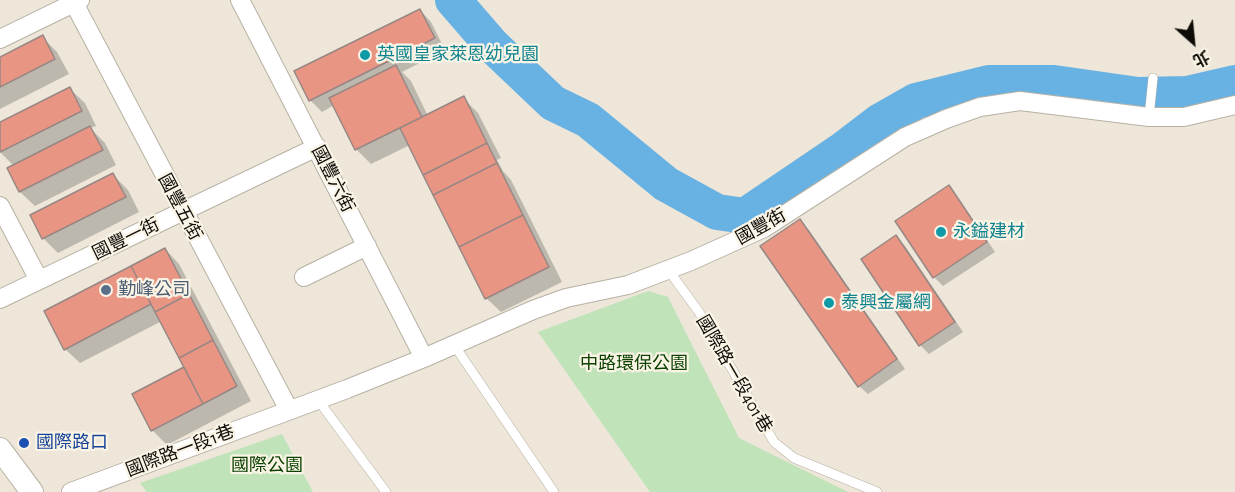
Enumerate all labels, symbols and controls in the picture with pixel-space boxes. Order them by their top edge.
north arrow [1163,12,1223,72]
place label: 英國皇家萊恩幼兒園 [377,44,539,66]
text: 北 [1190,47,1212,69]
marker: 英國皇家萊恩幼兒園 [358,48,372,62]
street label: 國豐六街 [307,142,359,216]
street label: 國豐五街 [154,170,206,244]
street label: 國豐街 [732,204,790,250]
street label: 國豐一街 [89,214,163,264]
place label: 永鎰建材 [953,221,1025,243]
marker: 永鎰建材 [934,225,948,239]
place label: 勤峰公司 [118,279,190,301]
marker: 勤峰公司 [99,283,113,297]
place label: 泰興金屬網 [841,292,931,314]
marker: 泰興金屬網 [822,296,836,310]
street label: 國際路一段401巷 [692,311,776,437]
park label: 中路環保公園 [580,353,688,375]
street label: 國際路一段1巷 [123,420,237,482]
place label: 國際路口 [36,432,108,454]
marker: 國際路口 [17,436,31,450]
park label: 國際公園 [231,455,303,477]

